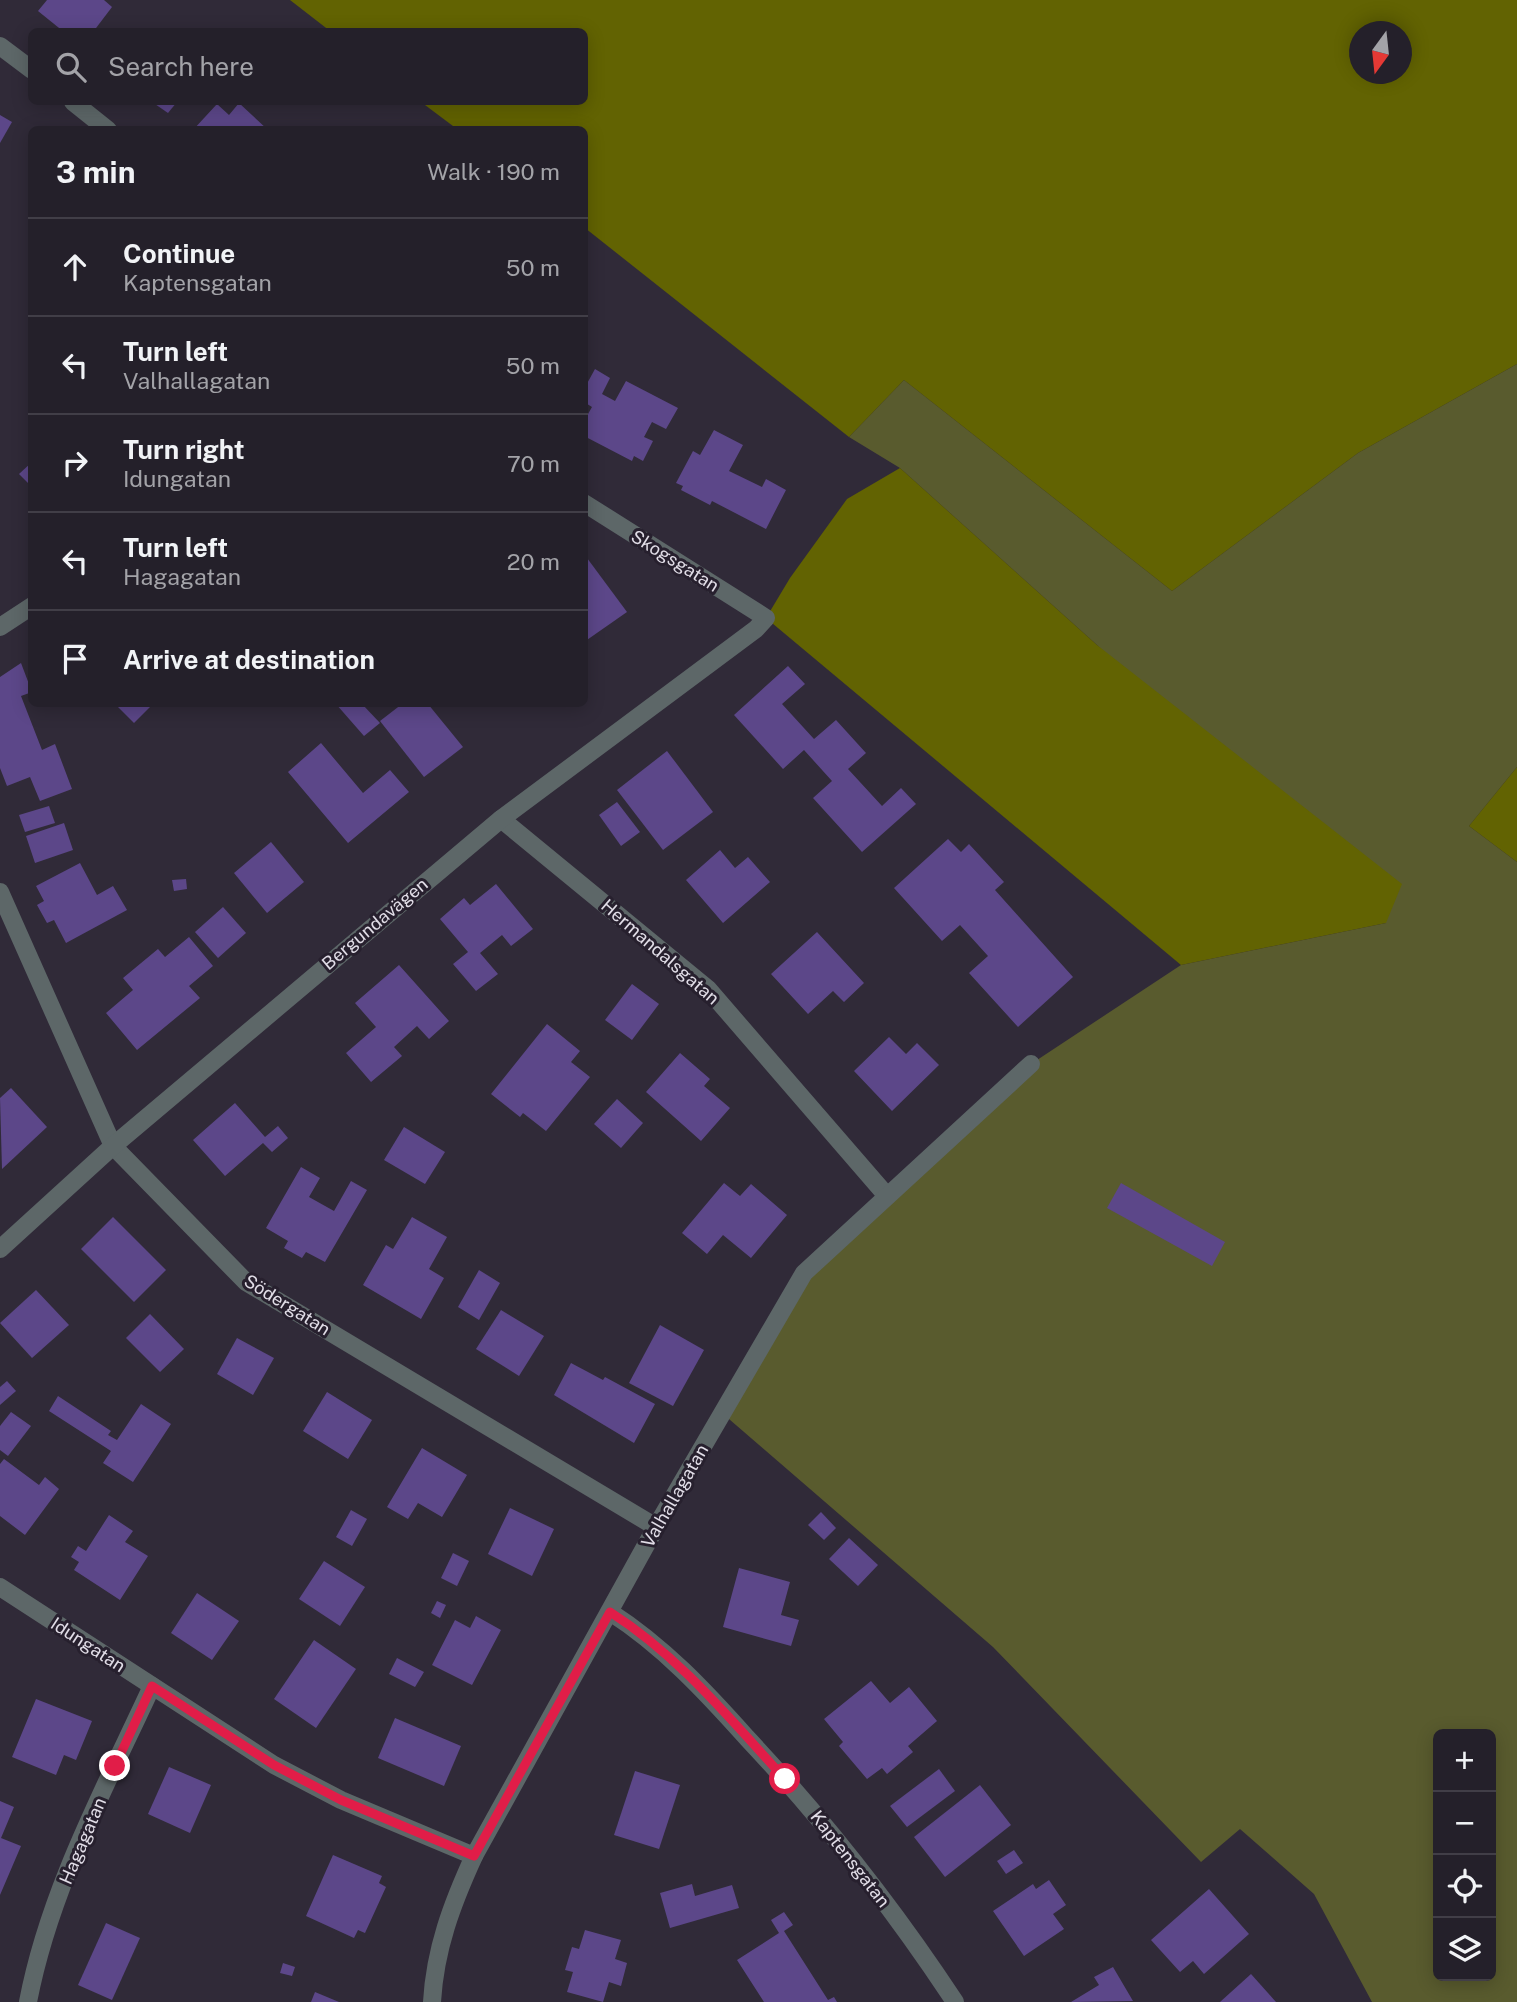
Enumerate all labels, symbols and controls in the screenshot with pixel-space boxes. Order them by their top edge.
north arrow [1349,21,1412,84]
search box [28,28,588,105]
icon: search [52,48,90,86]
text: Search here [108,51,254,82]
text: 3 min [56,154,135,190]
text: Walk · 190 m [427,158,560,185]
text: Continue [123,238,235,269]
icon: ahead [56,248,94,286]
text: 50 m [506,254,560,281]
text: Kaptensgatan [123,269,272,296]
text: Turn left [123,336,228,367]
icon: left [56,346,94,384]
text: 50 m [506,352,560,379]
text: Valhallagatan [123,367,270,394]
text: Turn right [123,434,245,465]
icon: right [56,444,94,482]
text: 70 m [507,450,560,477]
text: Idungatan [123,465,231,492]
street label: Skogsgatan [627,525,723,596]
text: Turn left [123,532,228,563]
icon: left [56,542,94,580]
text: 20 m [507,548,560,575]
text: Hagagatan [123,563,241,590]
icon: arrive [56,640,94,678]
text: Arrive at destination [123,644,375,675]
street label: Bergundavägen [317,873,432,974]
street label: Hermandalsgatan [597,895,724,1009]
street label: Södergatan [240,1270,334,1339]
street label: Valhallagatan [637,1441,712,1551]
street label: Idungatan [47,1613,129,1676]
map controls [1433,1729,1496,1981]
button: + [1433,1729,1496,1792]
route end [99,1750,130,1781]
route start [769,1763,800,1794]
button: − [1433,1792,1496,1855]
street label: Hagagatan [55,1794,110,1887]
street label: Kaptensgatan [806,1806,895,1911]
button: locate [1433,1855,1496,1918]
button: layers [1433,1918,1496,1981]

